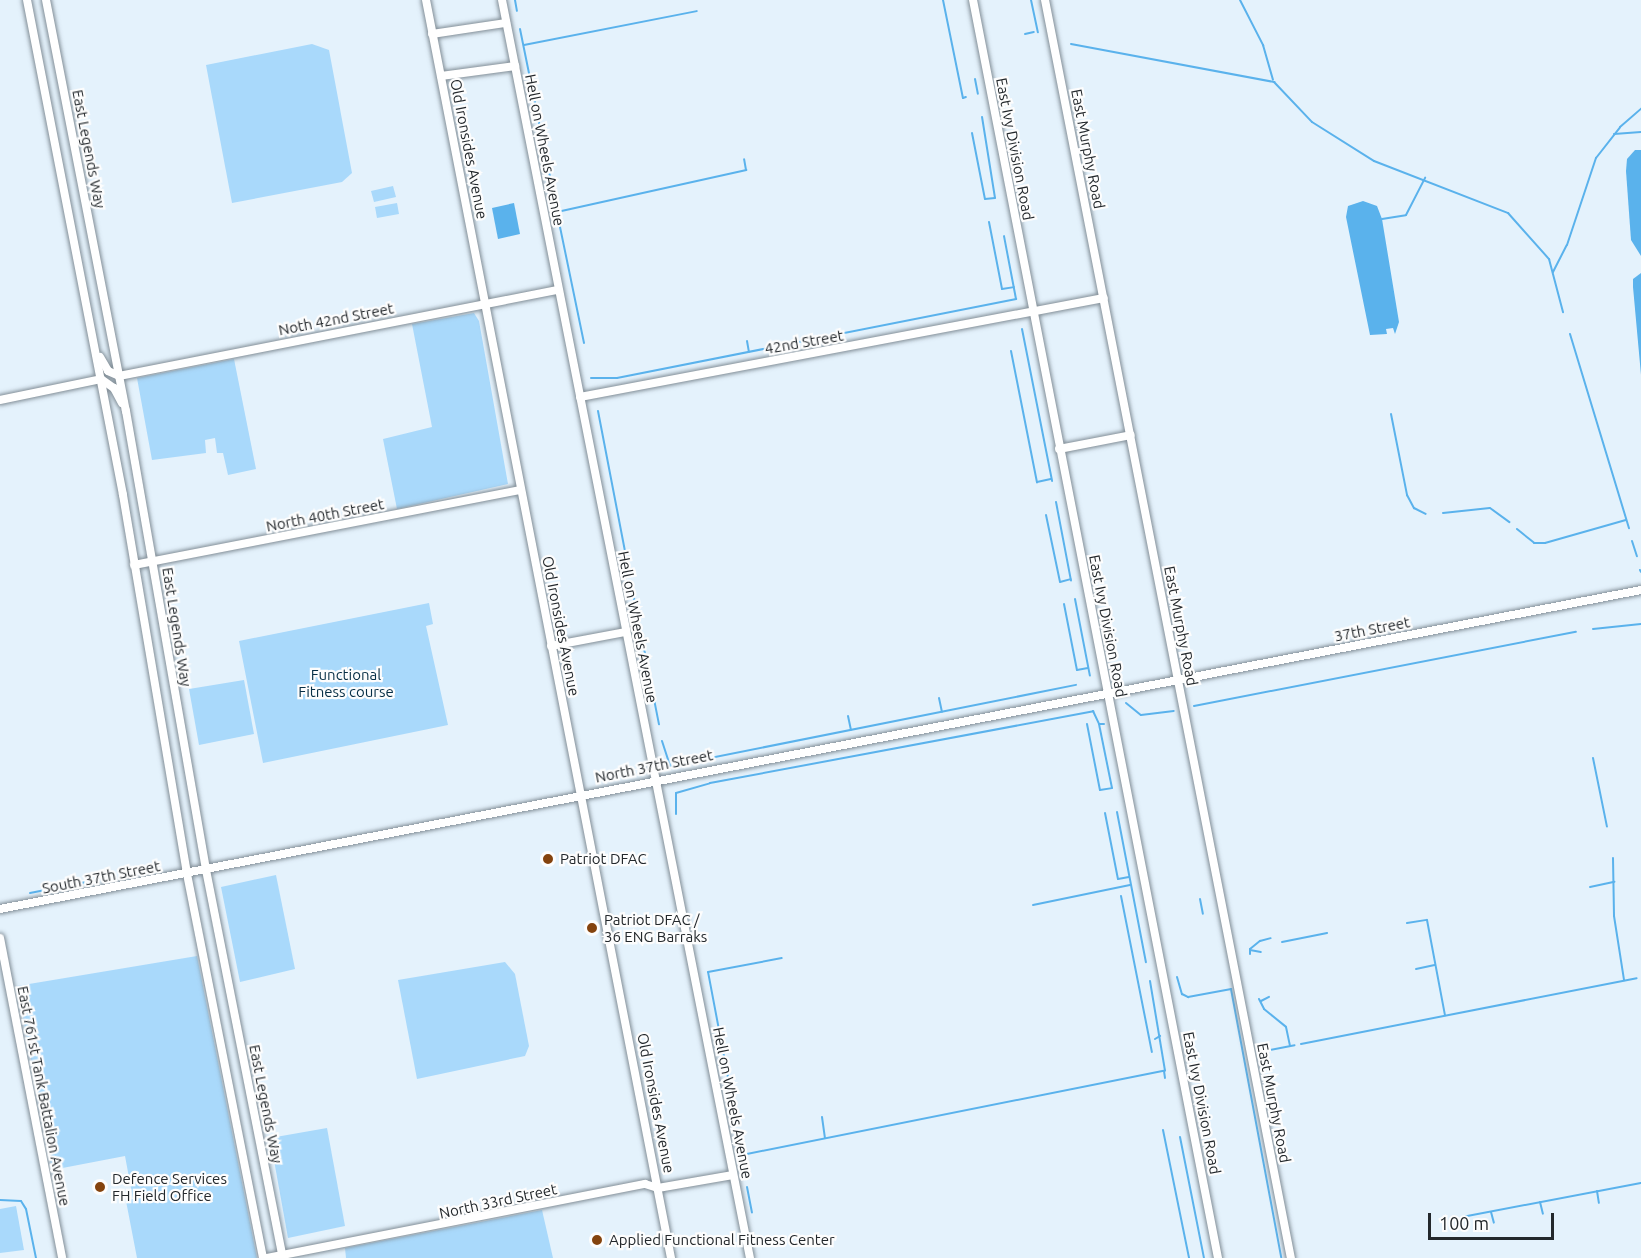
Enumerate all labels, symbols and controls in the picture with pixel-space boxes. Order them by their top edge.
street label: Hell on Wheels Avenue [521,73,569,227]
street label: East Ivy Division Road [992,76,1038,222]
street label: Old Ironsides Avenue [447,77,491,221]
street label: East Legends Way [69,88,109,210]
street label: East Murphy Road [1068,88,1108,210]
street label: Noth 42nd Street [277,299,395,339]
street label: 42nd Street [763,326,845,358]
street label: North 40th Street [265,495,385,535]
street label: Hell on Wheels Avenue [614,550,662,704]
street label: East Ivy Division Road [1085,553,1131,699]
street label: Old Ironsides Avenue [539,554,583,698]
street label: East Murphy Road [1161,565,1201,687]
street label: East Legends Way [159,566,195,688]
street label: 37th Street [1333,613,1411,645]
park label: Functional Fitness course [298,665,394,700]
street label: North 37th Street [594,746,714,786]
place label: Patriot DFAC [560,850,647,868]
marker: Patriot DFAC [541,852,555,866]
street label: South 37th Street [40,857,162,897]
place label: Patriot DFAC / 36 ENG Barraks [604,910,707,945]
marker: Patriot DFAC / 36 ENG Barraks [585,921,599,935]
street label: East 761st Tank Battalion Avenue [14,984,74,1208]
street label: Hell on Wheels Avenue [709,1026,757,1180]
street label: East Ivy Division Road [1179,1030,1225,1176]
street label: Old Ironsides Avenue [634,1031,678,1175]
street label: East Murphy Road [1254,1042,1294,1164]
street label: East Legends Way [246,1043,286,1165]
place label: Defence Services FH Field Office [112,1169,227,1204]
marker: Defence Services FH Field Office [93,1180,107,1194]
street label: North 33rd Street [438,1180,558,1222]
scale bar [1431,1201,1557,1239]
text: 100 m [1439,1213,1489,1233]
place label: Applied Functional Fitness Center [609,1231,835,1249]
marker: Applied Functional Fitness Center [590,1233,604,1247]

